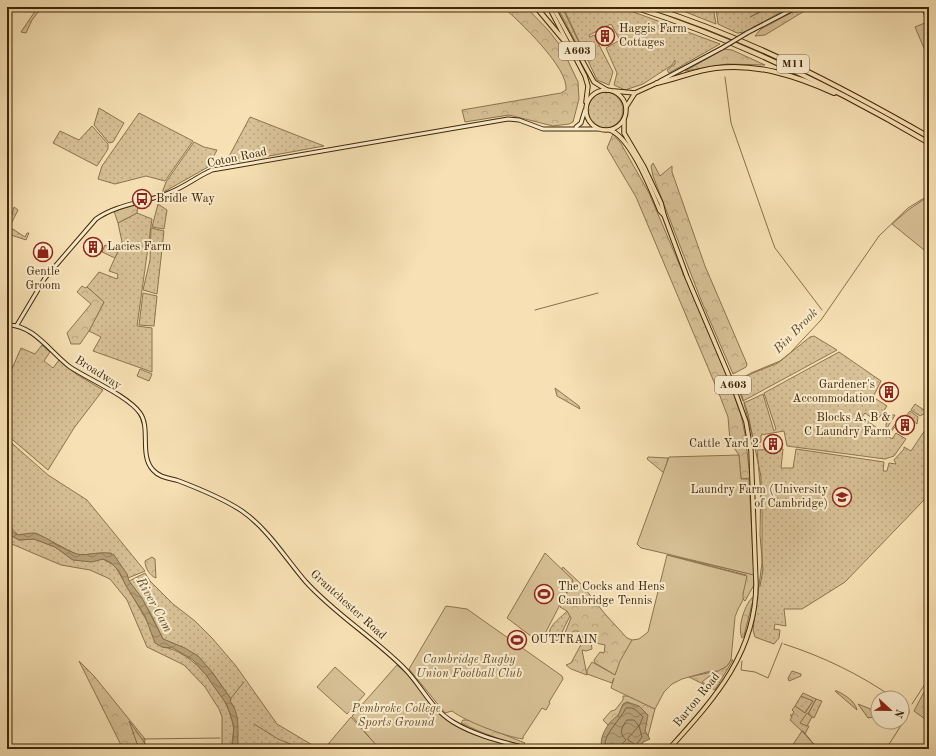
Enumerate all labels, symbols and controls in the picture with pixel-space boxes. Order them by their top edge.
place label: Haggis Farm Cottages [619,23,687,49]
building icon: Haggis Farm Cottages [594,25,616,47]
road number: A603 [559,42,595,60]
road number: M11 [777,55,809,73]
street label: Coton Road [206,146,268,170]
bus stop icon: Bridle Way [131,188,153,210]
place label: Bridle Way [156,193,215,205]
building icon: Lacies Farm [82,236,104,258]
shop icon: Gentle Groom [32,241,54,263]
place label: Lacies Farm [107,241,172,253]
place label: Gentle Groom [26,266,61,292]
water label: Bin Brook [771,306,821,357]
street label: Broadway [73,354,124,392]
road number: A603 [715,376,751,394]
place label: Gardener's Accommodation [792,379,876,405]
building icon: Gardener's Accommodation [878,381,900,403]
place label: Blocks A, B & C Laundry Farm [804,412,891,438]
building icon: Blocks A, B & C Laundry Farm [894,414,916,436]
building icon: Cattle Yard 2 [762,433,784,455]
place label: Cattle Yard 2 [689,438,759,450]
place label: Laundry Farm (University of Cambridge) [690,483,829,510]
school or university icon: Laundry Farm (University of Cambridge) [831,486,853,508]
street label: Grantchester Road [308,568,388,642]
water label: River Cam [133,574,175,635]
place label: The Cocks and Hens Cambridge Tennis [558,581,665,607]
sports icon: The Cocks and Hens Cambridge Tennis [533,583,555,605]
sports icon: OUTTRAIN [506,629,528,651]
place label: OUTTRAIN [531,634,597,646]
park label: Cambridge Rugby Union Football Club [416,654,522,680]
street label: Barton Road [672,671,722,729]
north arrow [870,690,910,730]
park label: Pembroke College Sports Ground [350,703,441,729]
text: N [891,707,905,720]

